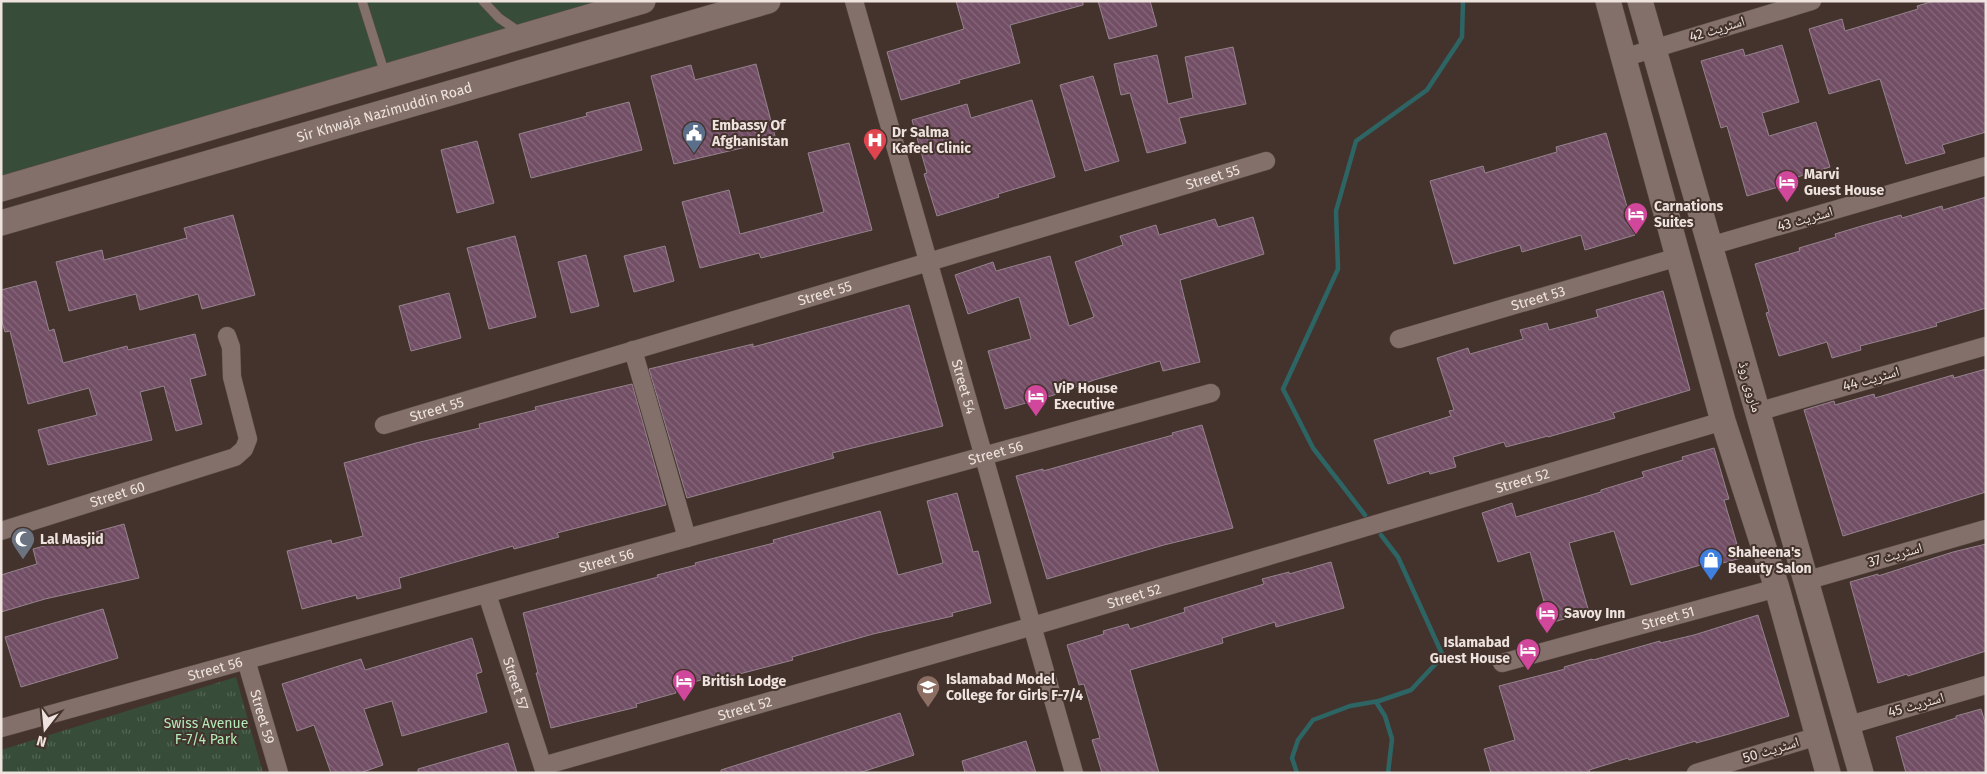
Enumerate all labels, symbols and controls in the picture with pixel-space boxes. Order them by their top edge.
street label: اسٹریٹ 42 [1687,12,1747,46]
street label: Sir Khwaja Nazimuddin Road [294,79,474,146]
place label: Embassy Of Afghanistan [711,117,788,150]
public building icon: Embassy Of Afghanistan [681,120,707,154]
place label: Dr Salma Kafeel Clinic [892,124,971,157]
hospital icon: Dr Salma Kafeel Clinic [862,127,888,161]
street label: Street 55 [1184,161,1242,193]
place label: Marvi Guest House [1804,166,1885,199]
hotel icon: Marvi Guest House [1774,169,1800,203]
place label: Carnations Suites [1654,198,1724,231]
hotel icon: Carnations Suites [1623,201,1649,235]
street label: اسٹریٹ 43 [1775,203,1835,235]
street label: Street 55 [796,277,854,309]
street label: Street 53 [1509,282,1567,314]
street label: Street 54 [948,357,980,417]
street label: ماروی روڈ [1735,360,1765,414]
street label: اسٹریٹ 44 [1841,363,1901,395]
place label: ViP House Executive [1053,380,1118,413]
hotel icon: ViP House Executive [1023,383,1049,417]
street label: Street 55 [408,393,466,425]
street label: Street 56 [966,437,1025,468]
street label: Street 52 [1493,465,1551,497]
street label: Street 60 [88,477,147,511]
mosque icon: Lal Masjid [10,526,36,560]
place label: Lal Masjid [40,531,104,548]
street label: اسٹریٹ 37 [1866,539,1924,571]
place label: Shaheena's Beauty Salon [1728,544,1812,577]
street label: Street 56 [577,545,636,576]
shop icon: Shaheena's Beauty Salon [1698,547,1724,581]
street label: Street 52 [1105,580,1163,612]
hotel icon: Savoy Inn [1534,600,1560,634]
street label: Street 51 [1640,602,1696,633]
place label: Savoy Inn [1564,605,1625,622]
place label: Islamabad Guest House [1430,634,1510,667]
hotel icon: Islamabad Guest House [1515,637,1541,671]
street label: Street 56 [186,653,244,684]
street label: Street 57 [499,655,532,712]
hotel icon: British Lodge [671,668,697,702]
place label: Islamabad Model College for Girls F-7/4 [946,671,1083,704]
place label: British Lodge [702,673,787,690]
school or university icon: Islamabad Model College for Girls F-7/4 [915,674,941,708]
street label: Street 59 [247,687,279,746]
street label: اسٹریٹ 45 [1886,689,1946,721]
street label: Street 52 [716,692,774,724]
north arrow [20,704,70,754]
park label: Swiss Avenue F-7/4 Park [164,715,248,748]
text: N [35,732,48,750]
street label: اسٹریٹ 50 [1741,733,1801,767]

